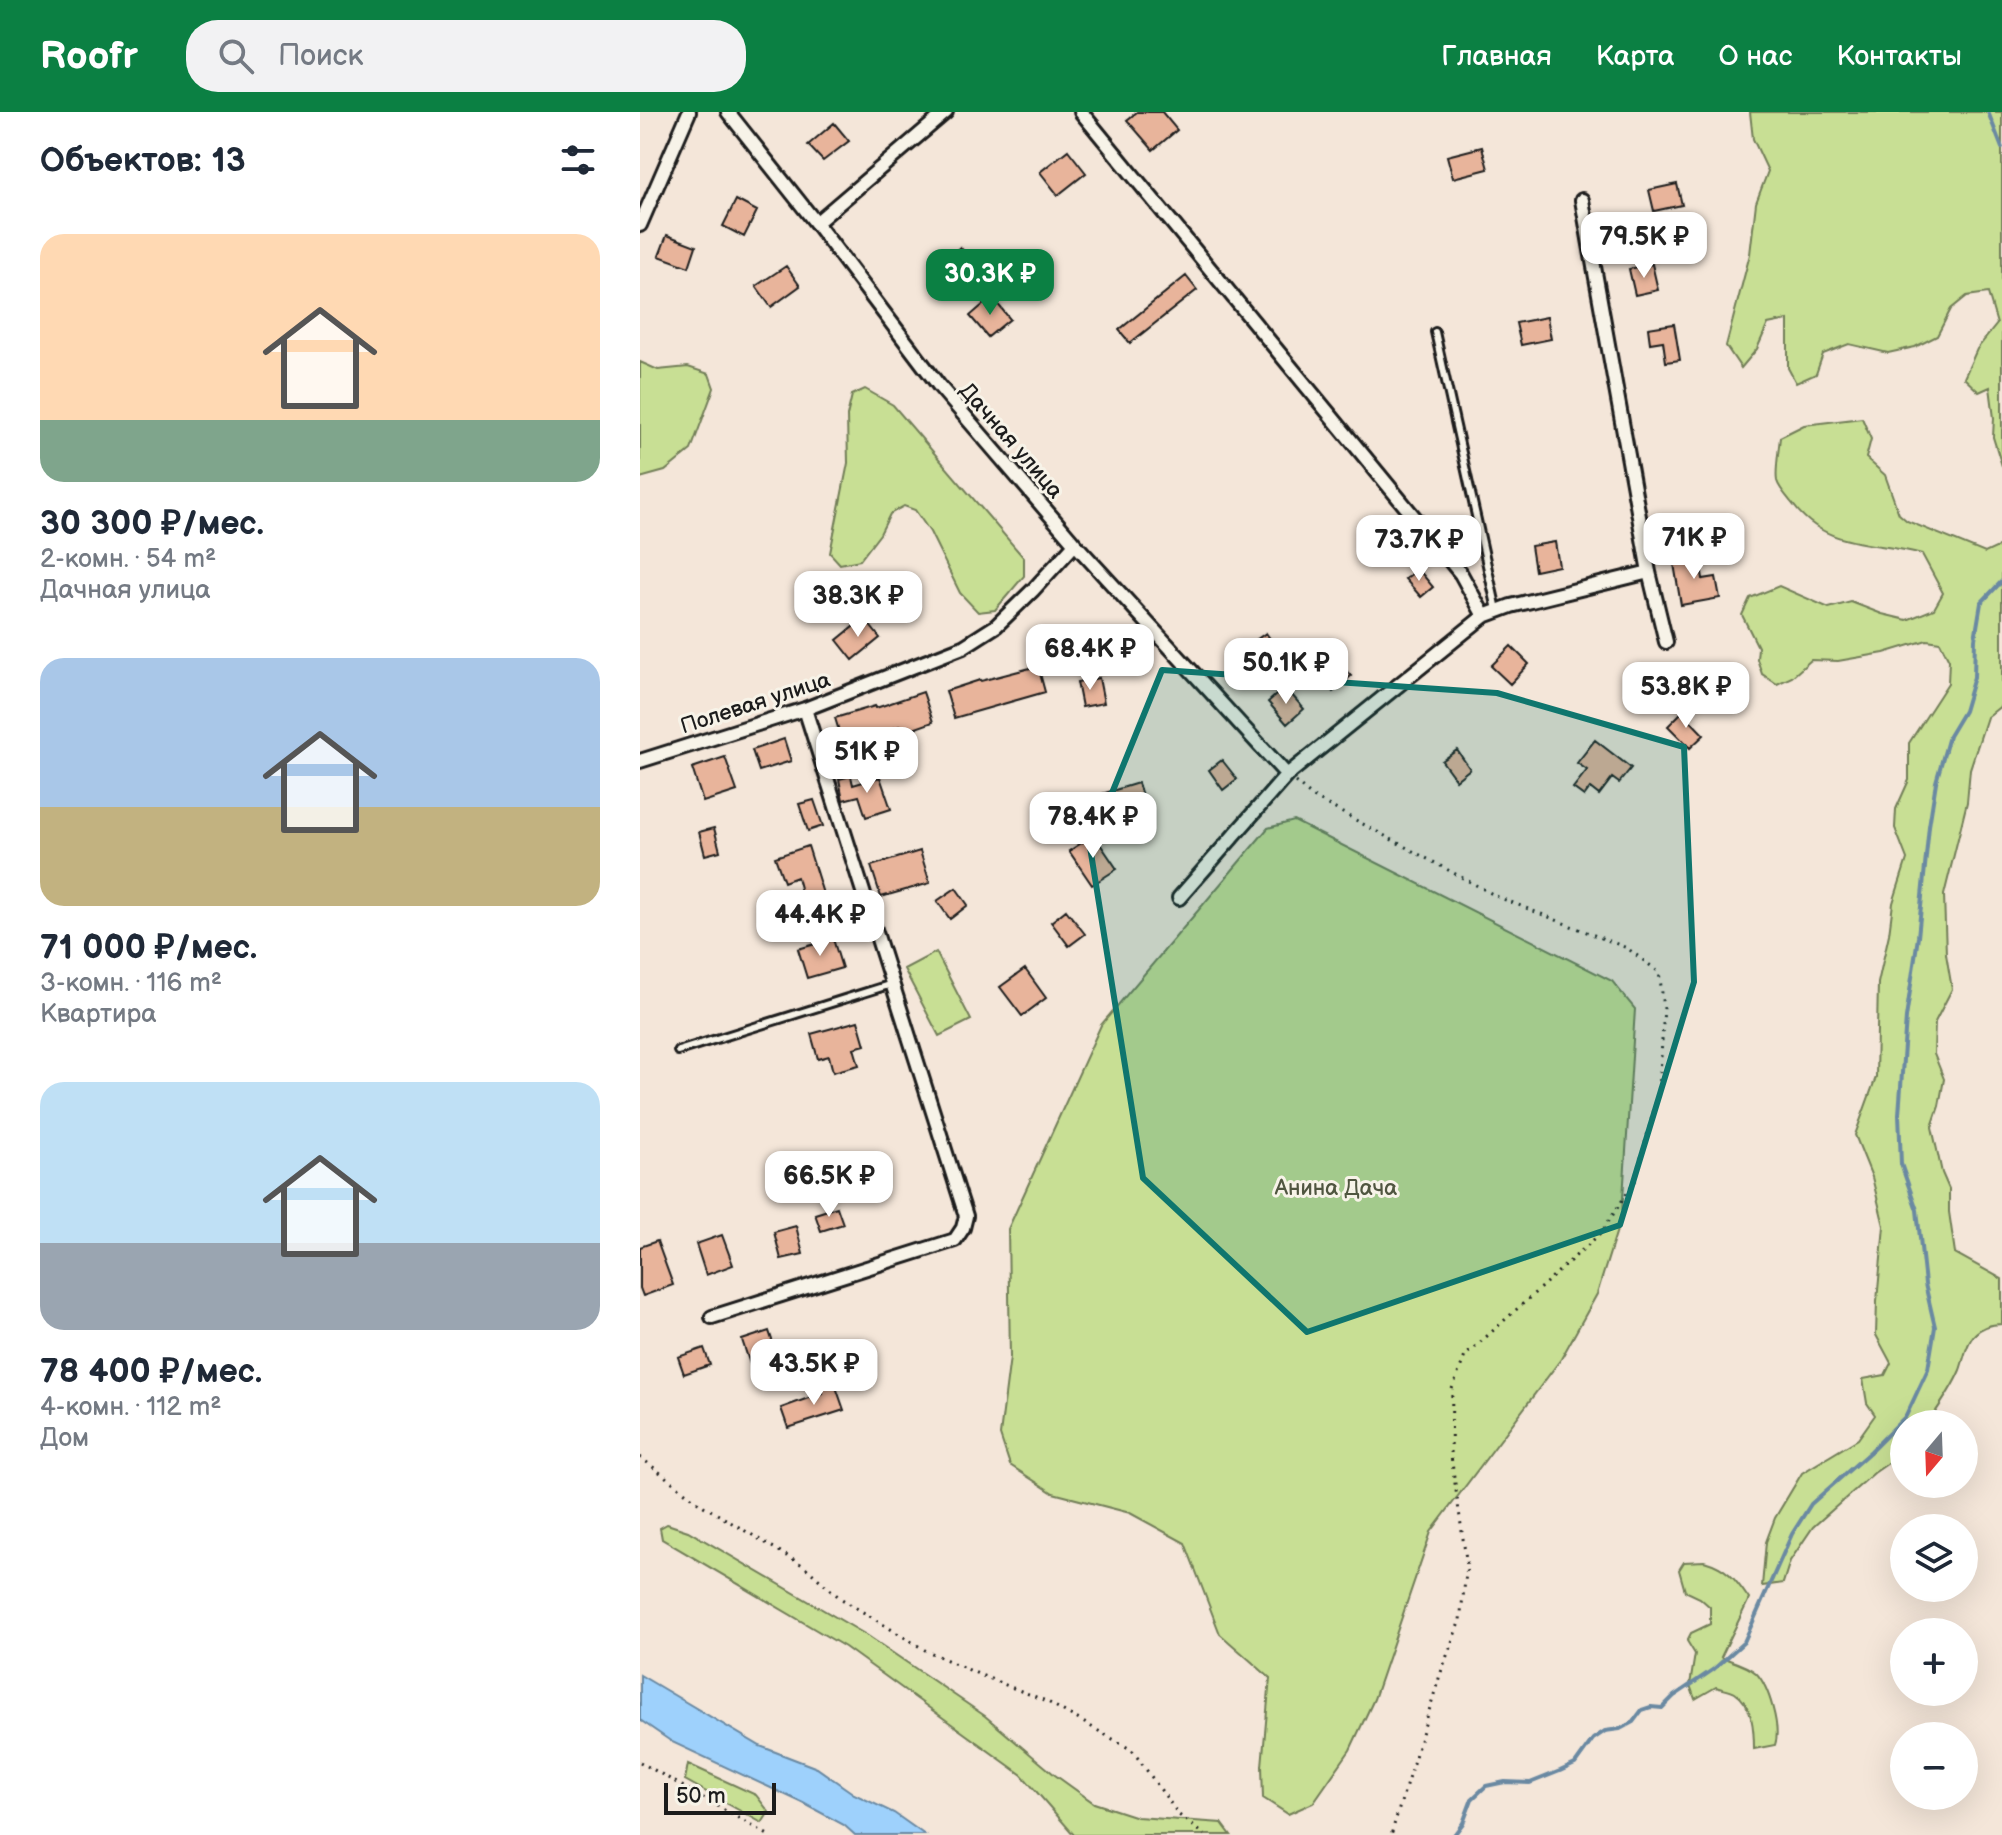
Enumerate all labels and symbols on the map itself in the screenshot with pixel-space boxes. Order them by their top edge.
pin: 79.5K ₽ [1570,212,1718,280]
pin: 30.3K ₽ [916,249,1064,317]
street label: Дачная улица [953,378,1068,504]
pin: 71K ₽ [1638,513,1750,581]
pin: 73.7K ₽ [1345,515,1493,583]
pin: 38.3K ₽ [784,571,932,639]
pin: 68.4K ₽ [1016,624,1164,692]
pin: 50.1K ₽ [1212,638,1360,706]
pin: 53.8K ₽ [1612,662,1760,730]
street label: Полевая улица [677,666,834,740]
pin: 51K ₽ [811,727,923,795]
pin: 78.4K ₽ [1019,792,1167,860]
pin: 44.4K ₽ [746,890,894,958]
pin: 66.5K ₽ [755,1151,903,1219]
park label: Анина Дача [1274,1175,1397,1202]
pin: 43.5K ₽ [740,1339,888,1407]
north arrow [1890,1410,1978,1498]
scale bar [664,1779,776,1815]

